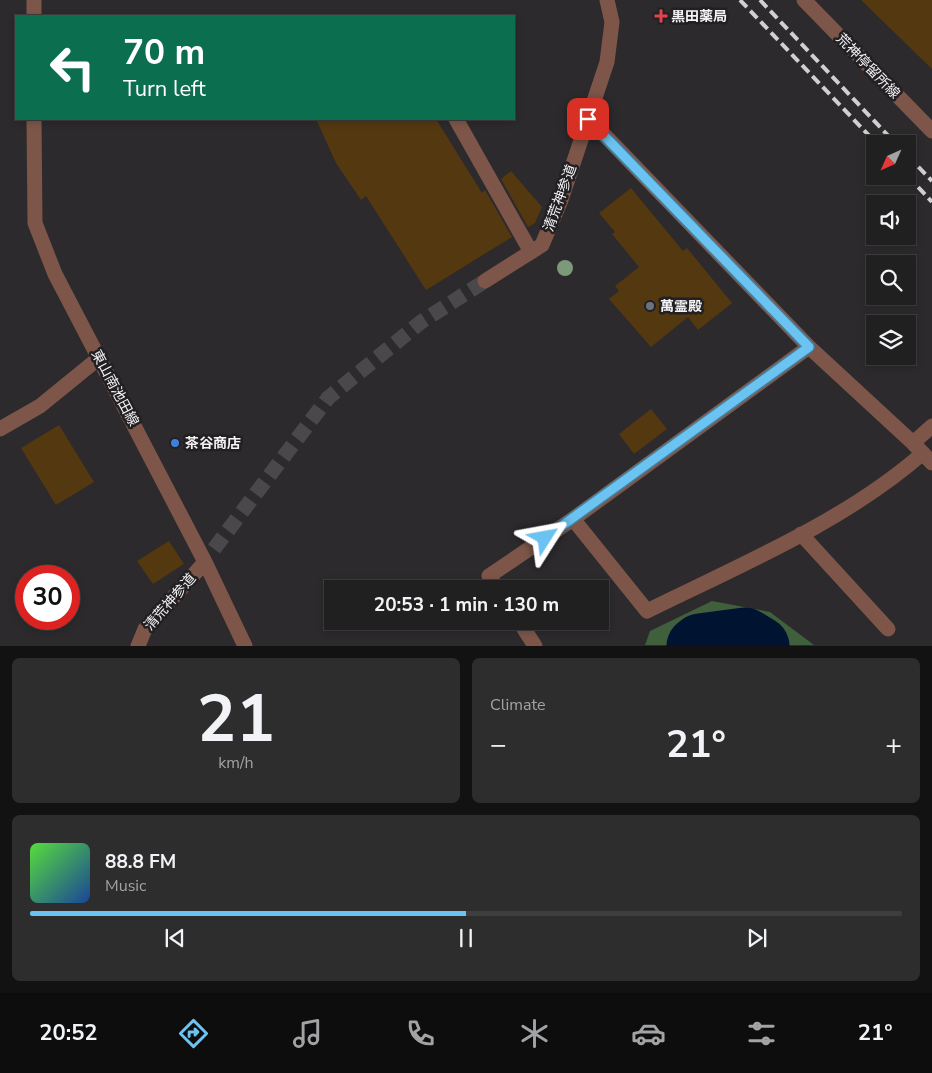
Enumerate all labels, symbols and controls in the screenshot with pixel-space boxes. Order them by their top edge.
place label: 黒田薬局 [671,7,727,26]
marker: 黒田薬局 [655,10,667,22]
text: 70 m [123,29,205,76]
street label: 荒神停留所線 [832,29,904,103]
icon: left [40,35,105,100]
text: Turn left [123,74,206,104]
pin [567,98,609,140]
icon: arrive [574,105,602,133]
north arrow [866,135,916,185]
map controls [866,135,916,365]
street label: 清荒神参道 [539,162,581,234]
button: sound [866,195,916,245]
button: search [866,255,916,305]
place label: 萬霊殿 [660,297,702,316]
marker: 萬霊殿 [644,300,656,312]
button: layers [866,315,916,365]
street label: 東山南池田線 [87,346,143,430]
place label: 茶谷商店 [185,434,241,453]
marker: 茶谷商店 [169,437,181,449]
position arrow [518,511,570,563]
speed limit sign: 30 [15,565,80,630]
street label: 清荒神参道 [140,569,200,635]
text: 20:53 · 1 min · 130 m [374,592,559,618]
text: 21 [197,675,275,764]
text: Climate [490,694,545,716]
text: 21° [666,719,726,770]
text: − [490,726,507,764]
text: + [885,726,902,764]
text: km/h [218,752,254,774]
text: 88.8 FM [105,849,176,875]
text: Music [105,875,146,897]
icon: previous [161,924,189,952]
icon: pause [452,924,480,952]
icon: next [743,924,771,952]
icon: directions [176,1016,211,1051]
icon: music [290,1016,325,1051]
icon: phone [403,1016,438,1051]
icon: climate [517,1016,552,1051]
icon: car [631,1016,666,1051]
icon: filters [744,1016,779,1051]
text: 20:52 [39,1018,98,1048]
text: 21° [858,1018,893,1048]

